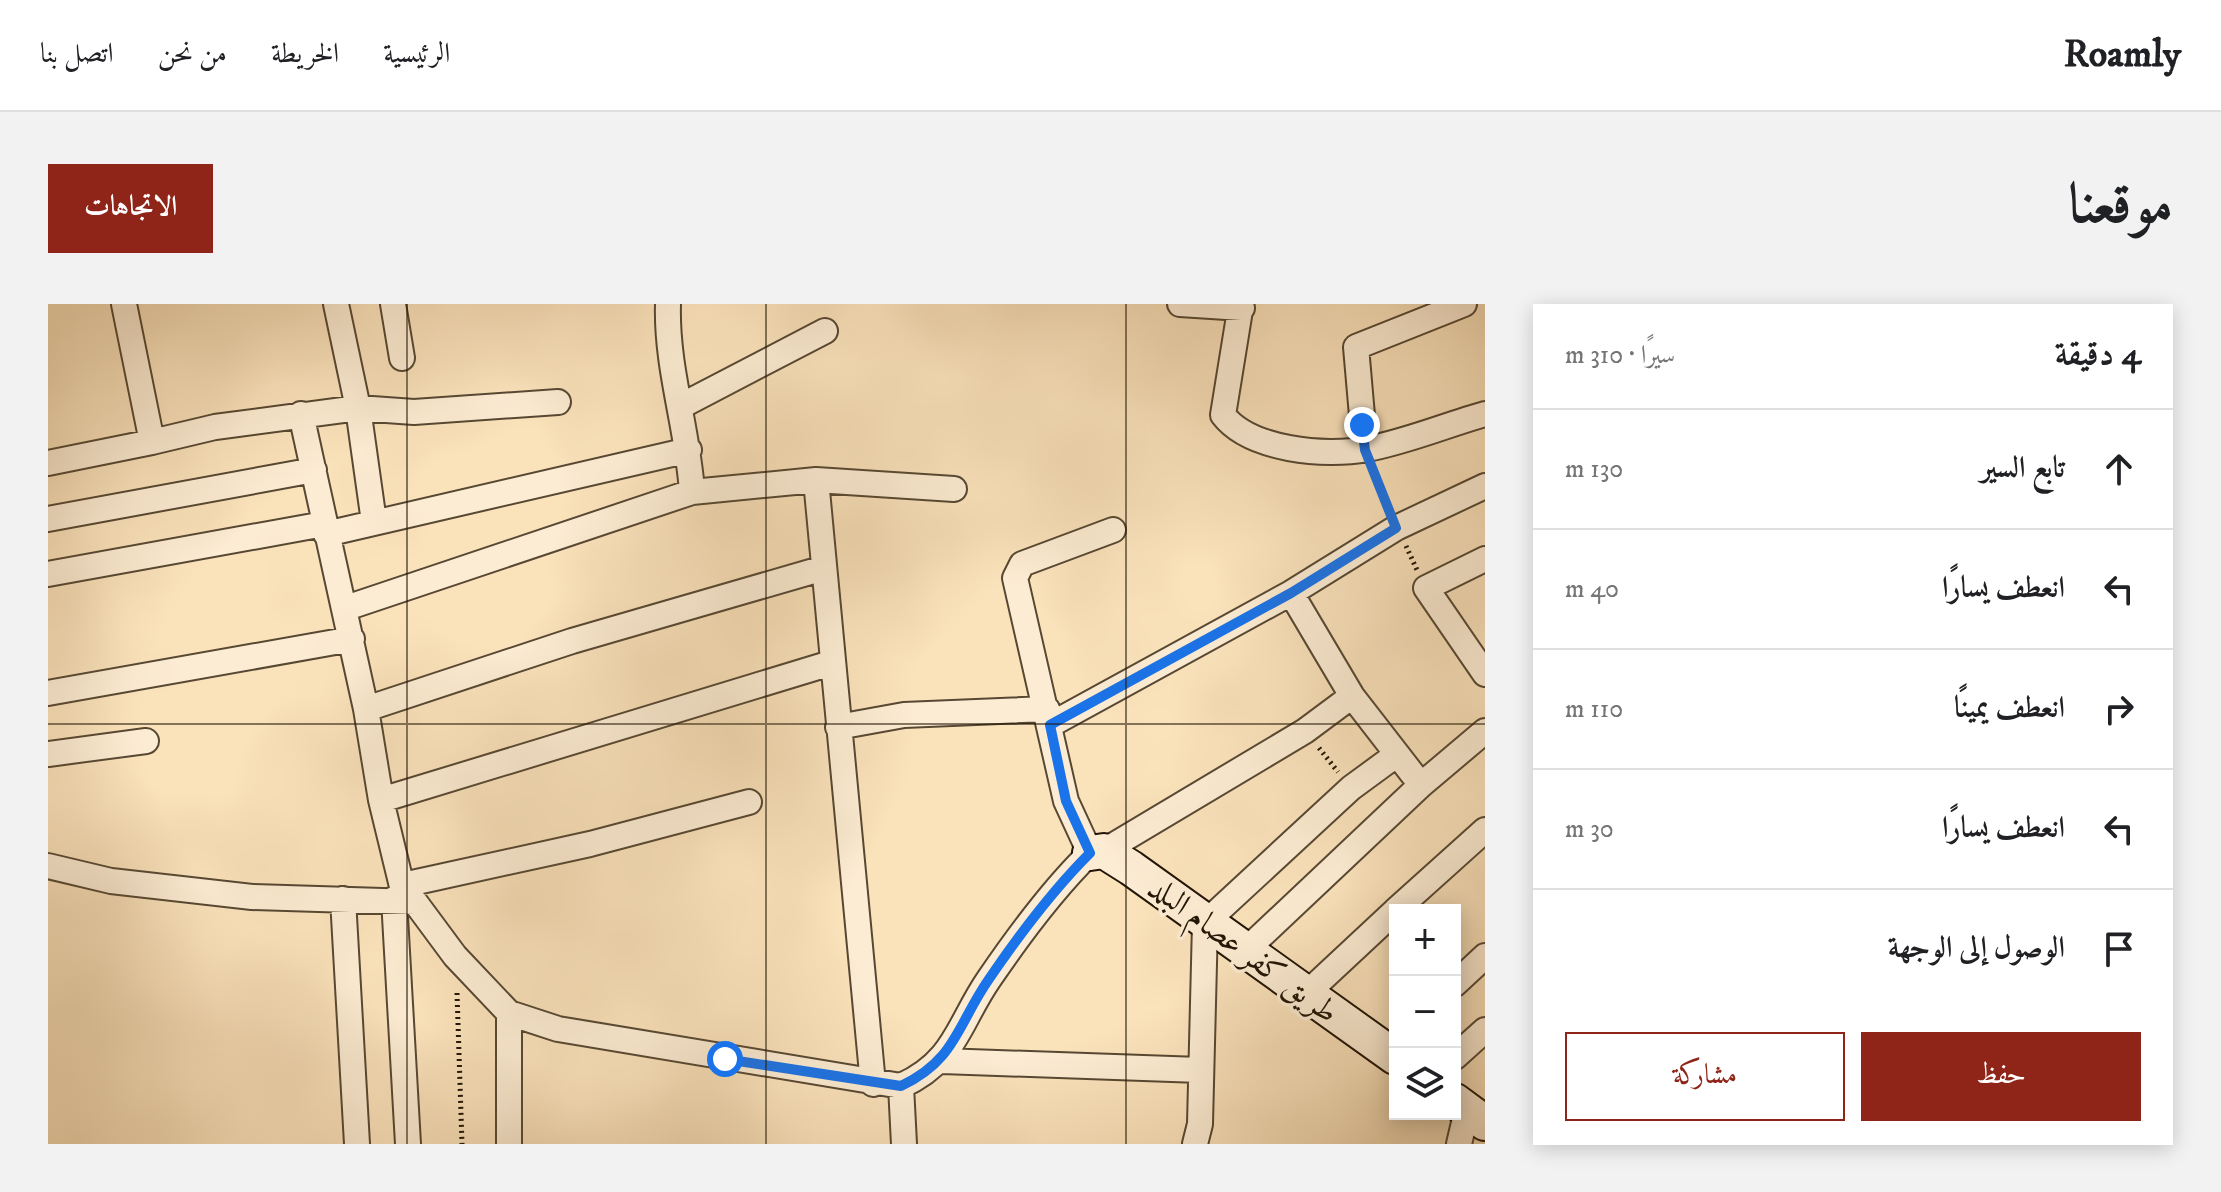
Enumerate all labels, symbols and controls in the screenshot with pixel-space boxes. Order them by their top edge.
text: Roamly [2064,31,2181,79]
text: اتصل بنا [40,36,114,71]
text: من نحن [158,36,227,71]
text: الخريطة [271,36,339,71]
text: الرئيسية [383,36,450,71]
button: الاتجاهات [48,164,213,253]
text: موقعنا [2068,171,2173,241]
text: 4 دقيقة [2055,333,2141,375]
text: سيرًا · 310 m [1565,339,1675,372]
route end [1344,407,1380,443]
icon: ahead [2097,447,2141,491]
text: تابع السير [1980,450,2065,487]
text: 130 m [1565,453,1623,486]
icon: left [2097,567,2141,611]
text: انعطف يسارًا [1942,570,2065,607]
text: 40 m [1565,573,1619,606]
icon: right [2097,687,2141,731]
text: انعطف يمينًا [1954,690,2065,727]
text: 110 m [1565,693,1623,726]
icon: left [2097,807,2141,851]
text: انعطف يسارًا [1942,810,2065,847]
text: 30 m [1565,813,1614,846]
street label: طريق كفر عصام البلد [1136,868,1346,1038]
map controls [1389,904,1461,1120]
button: + [1389,904,1461,976]
icon: arrive [2097,927,2141,971]
text: الوصول إلى الوجهة [1888,930,2065,967]
button: − [1389,976,1461,1048]
button: مشاركة [1565,1032,1845,1121]
button: حفظ [1861,1032,2141,1121]
route start [707,1041,743,1077]
button: layers [1389,1048,1461,1120]

